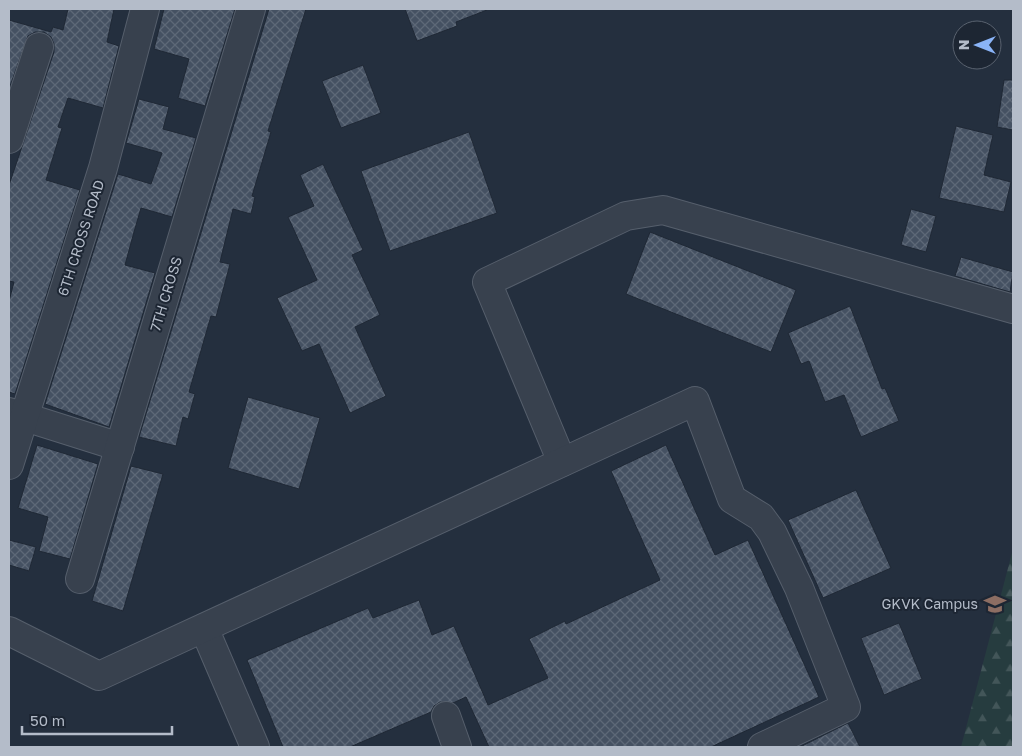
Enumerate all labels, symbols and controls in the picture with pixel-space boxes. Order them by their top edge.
north arrow [952,20,1002,70]
text: N [955,40,972,50]
street label: 6TH CROSS ROAD [54,178,107,298]
street label: 7TH CROSS [146,254,185,333]
school or university icon: GKVK Campus [982,591,1008,617]
place label: GKVK Campus [881,595,978,612]
scale bar [22,704,172,736]
text: 50 m [30,711,65,729]

